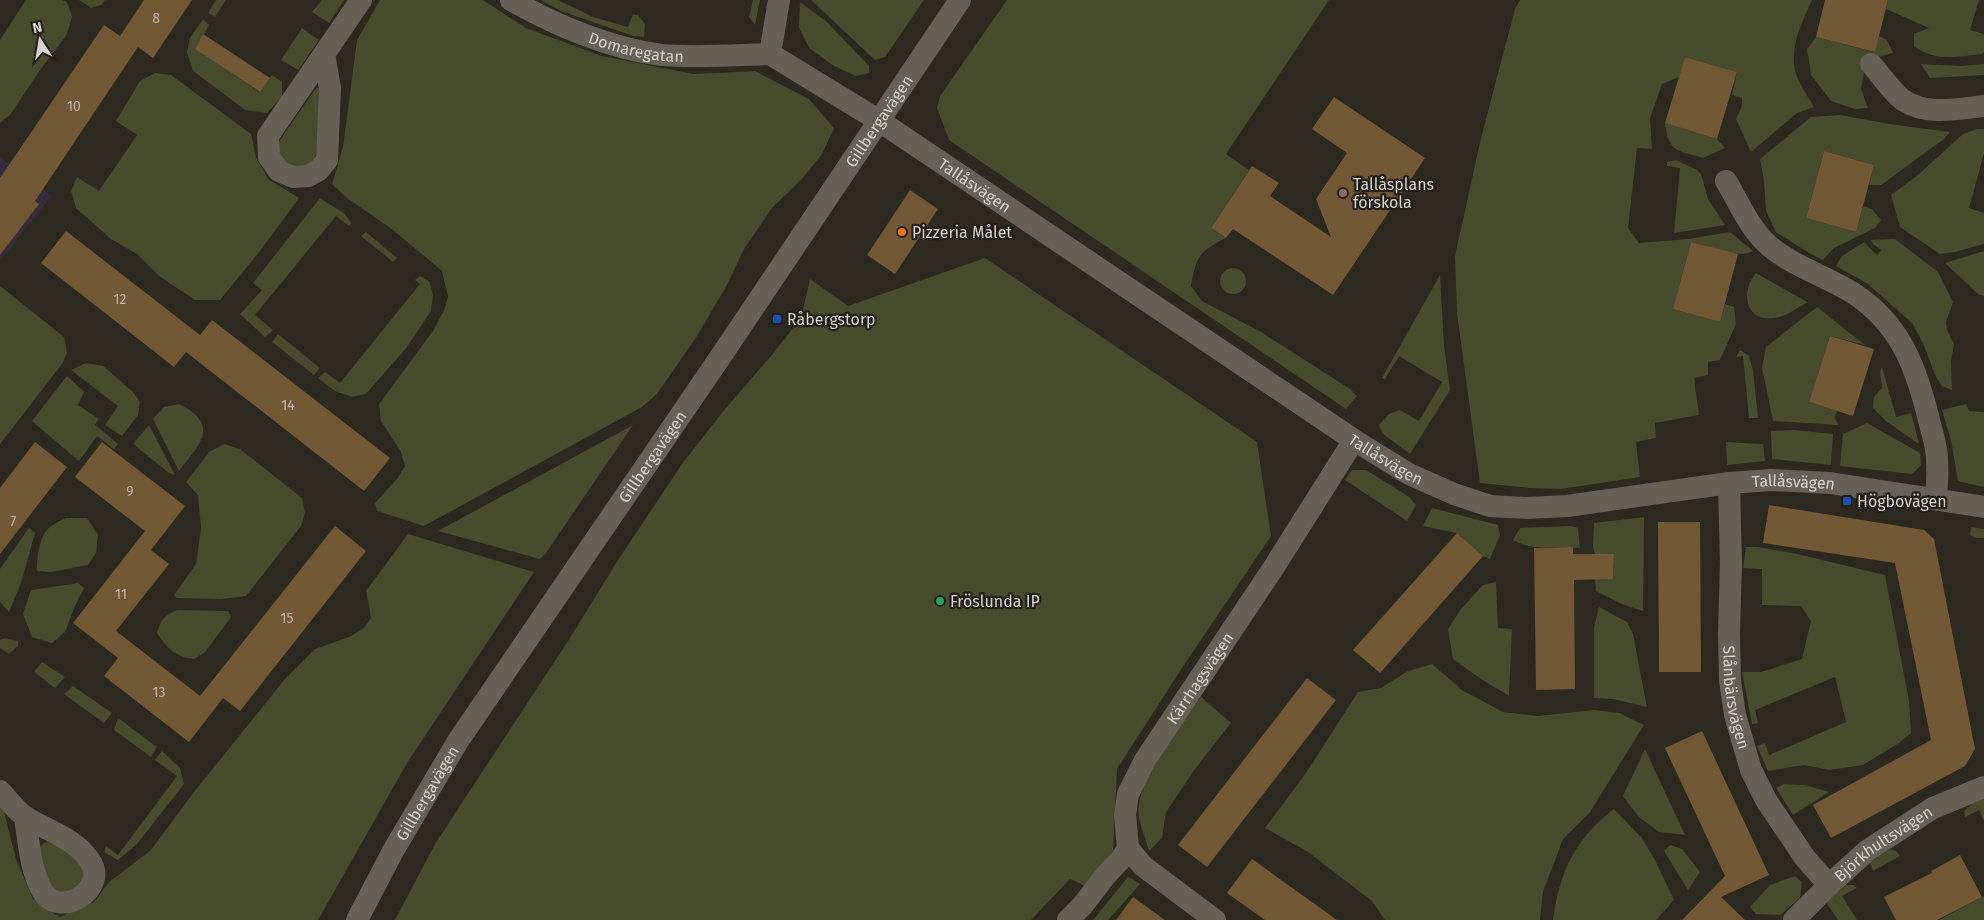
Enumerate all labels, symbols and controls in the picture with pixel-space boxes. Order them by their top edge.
house number: 8 [152,10,160,27]
north arrow [15,15,65,65]
text: N [31,18,44,37]
street label: Domaregatan [586,28,684,66]
street label: Gillbergavägen [842,71,917,171]
house number: 10 [67,98,81,115]
street label: Tallåsvägen [935,154,1014,217]
place label: Tallåsplans förskola [1353,175,1434,212]
marker: Tallåsplans förskola [1337,187,1349,199]
place label: Pizzeria Målet [912,223,1012,242]
marker: Pizzeria Målet [896,226,908,238]
house number: 12 [114,291,127,308]
place label: Råbergstorp [787,310,876,329]
marker: Råbergstorp [771,313,783,325]
house number: 14 [281,397,295,414]
street label: Gillbergavägen [615,407,691,506]
street label: Tallåsvägen [1345,430,1426,489]
street label: Tallåsvägen [1751,471,1836,494]
house number: 9 [126,483,134,500]
place label: Högbovägen [1857,492,1947,511]
marker: Högbovägen [1841,495,1853,507]
house number: 7 [10,513,16,530]
house number: 11 [115,586,127,603]
place label: Fröslunda IP [950,592,1040,611]
marker: Fröslunda IP [934,595,946,607]
house number: 15 [280,610,294,627]
street label: Kärrhagsvägen [1163,629,1238,728]
street label: Slånbärsvägen [1719,645,1753,751]
house number: 13 [152,684,166,701]
street label: Gillbergavägen [392,742,463,844]
street label: Björkhultsvägen [1831,802,1936,886]

